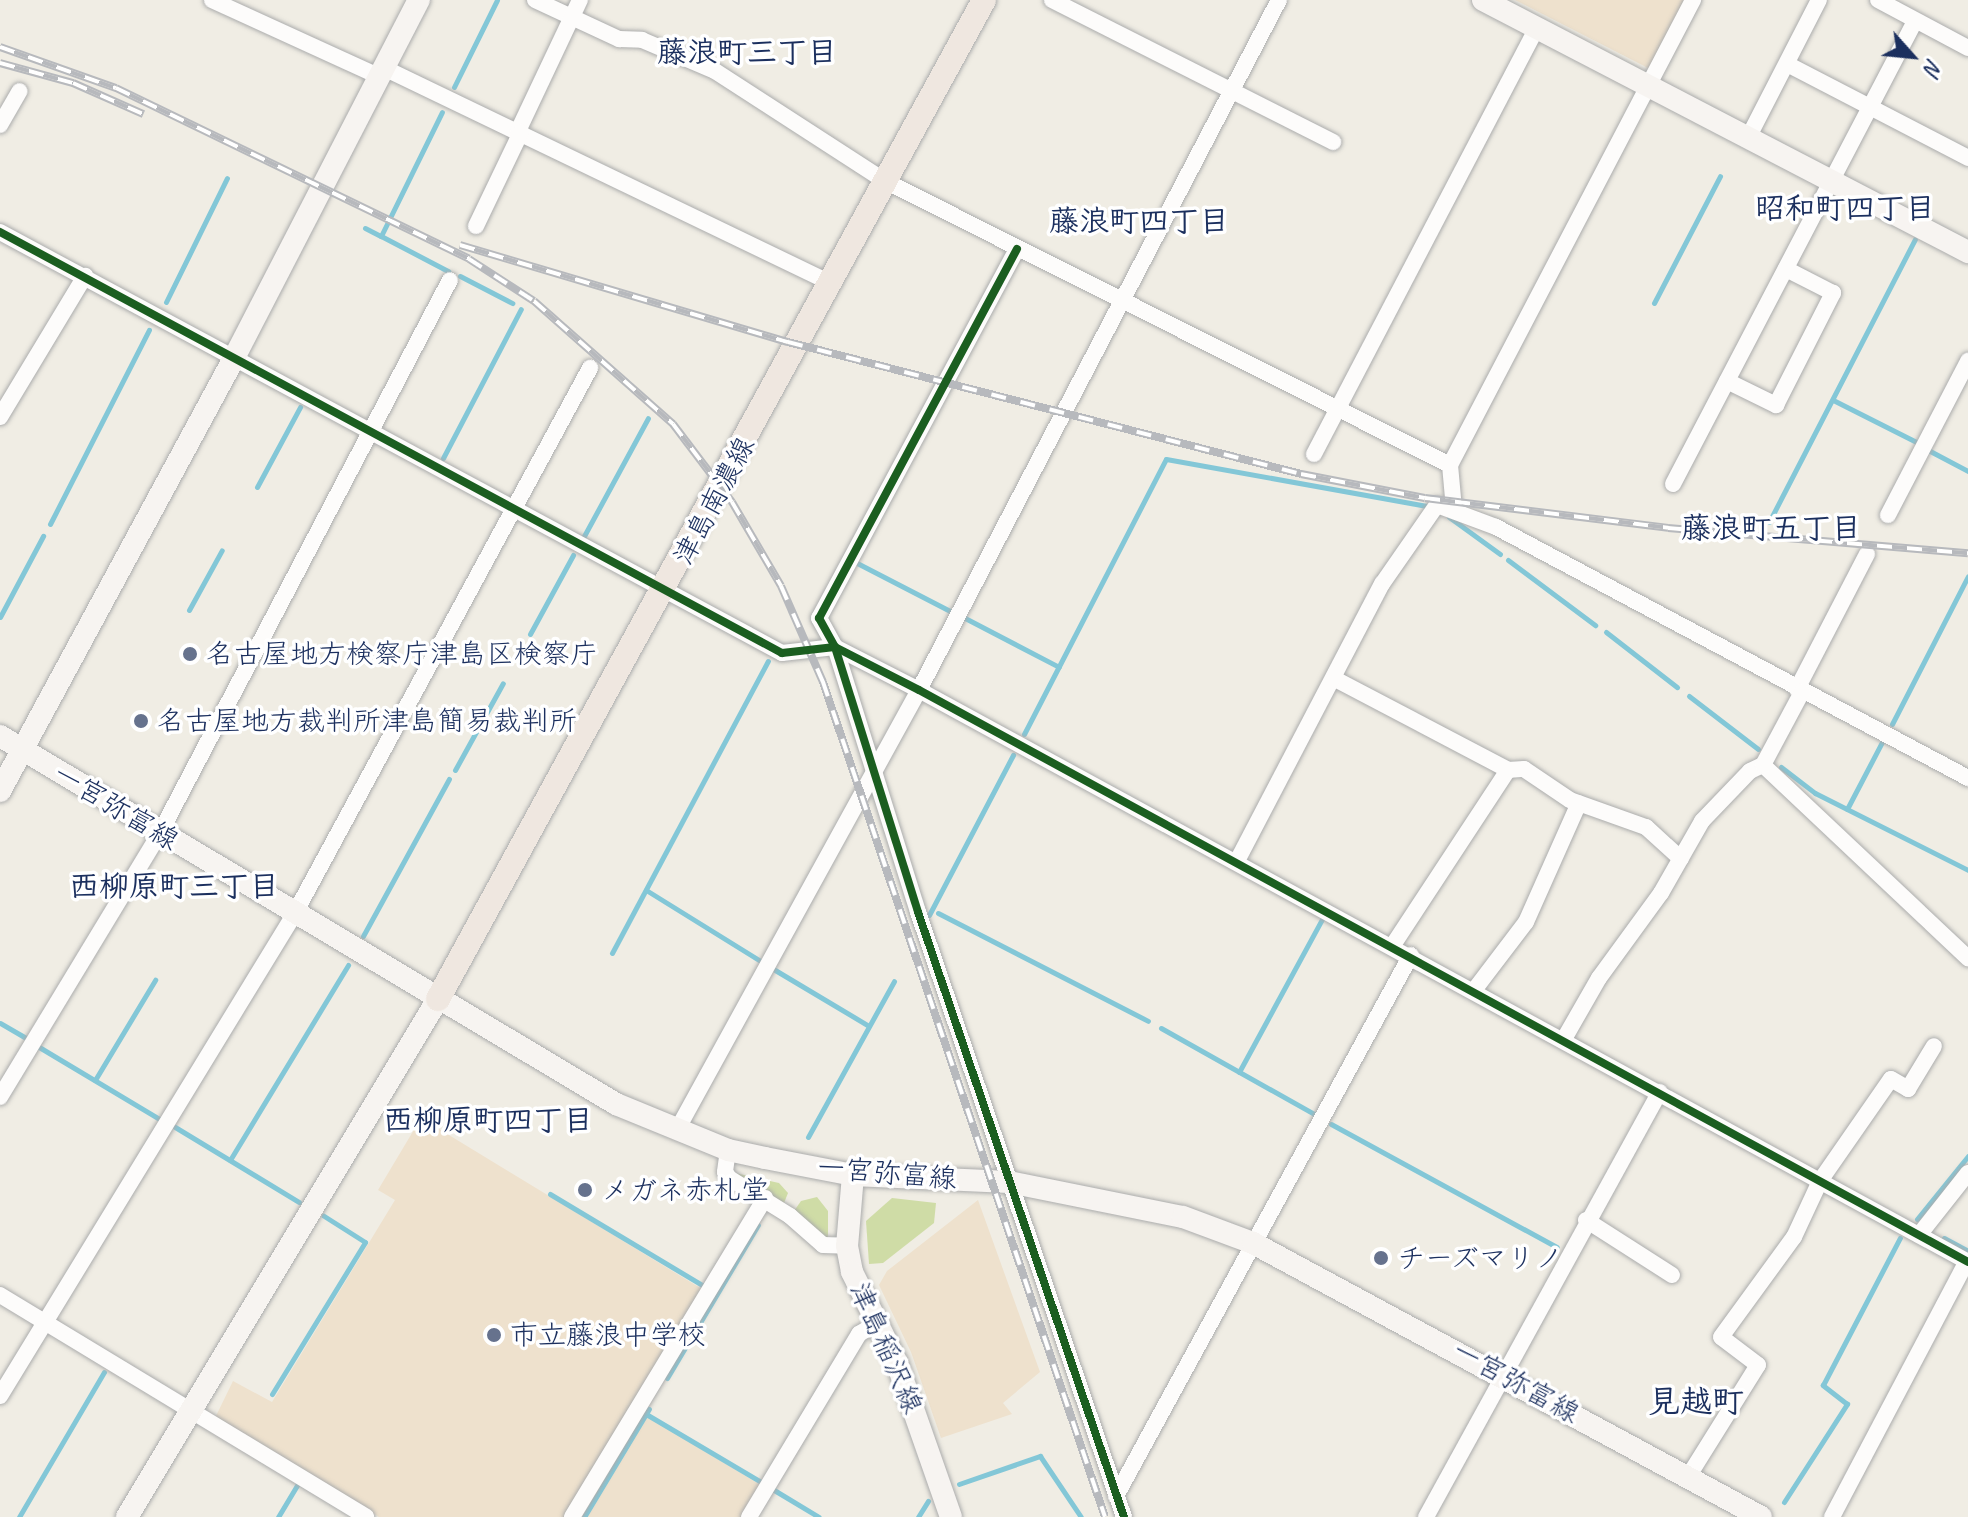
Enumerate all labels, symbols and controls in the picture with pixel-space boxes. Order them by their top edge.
north arrow [1872,16,1952,96]
district label: 藤浪町三丁目 [657,34,837,70]
text: N [1918,54,1949,79]
district label: 昭和町四丁目 [1755,190,1935,226]
district label: 藤浪町四丁目 [1049,203,1229,239]
street label: 津島南濃線 [666,431,762,571]
district label: 藤浪町五丁目 [1681,510,1861,546]
place label: 名古屋地方検察庁津島区検察庁 [206,637,598,671]
marker: 名古屋地方検察庁津島区検察庁 [181,645,199,663]
place label: 名古屋地方裁判所津島簡易裁判所 [157,704,577,738]
marker: 名古屋地方裁判所津島簡易裁判所 [132,712,150,730]
street label: 一宮弥富線 [47,757,185,857]
district label: 西柳原町三丁目 [69,868,279,904]
district label: 西柳原町四丁目 [383,1102,593,1138]
street label: 一宮弥富線 [816,1150,958,1196]
place label: メガネ赤札堂 [601,1173,769,1207]
marker: メガネ赤札堂 [576,1181,594,1199]
place label: チーズマリノ [1397,1241,1565,1275]
marker: チーズマリノ [1372,1249,1390,1267]
street label: 津島稲沢線 [842,1277,930,1419]
place label: 市立藤浪中学校 [510,1318,706,1352]
marker: 市立藤浪中学校 [485,1326,503,1344]
street label: 一宮弥富線 [1447,1333,1585,1431]
district label: 見越町 [1648,1383,1744,1421]

